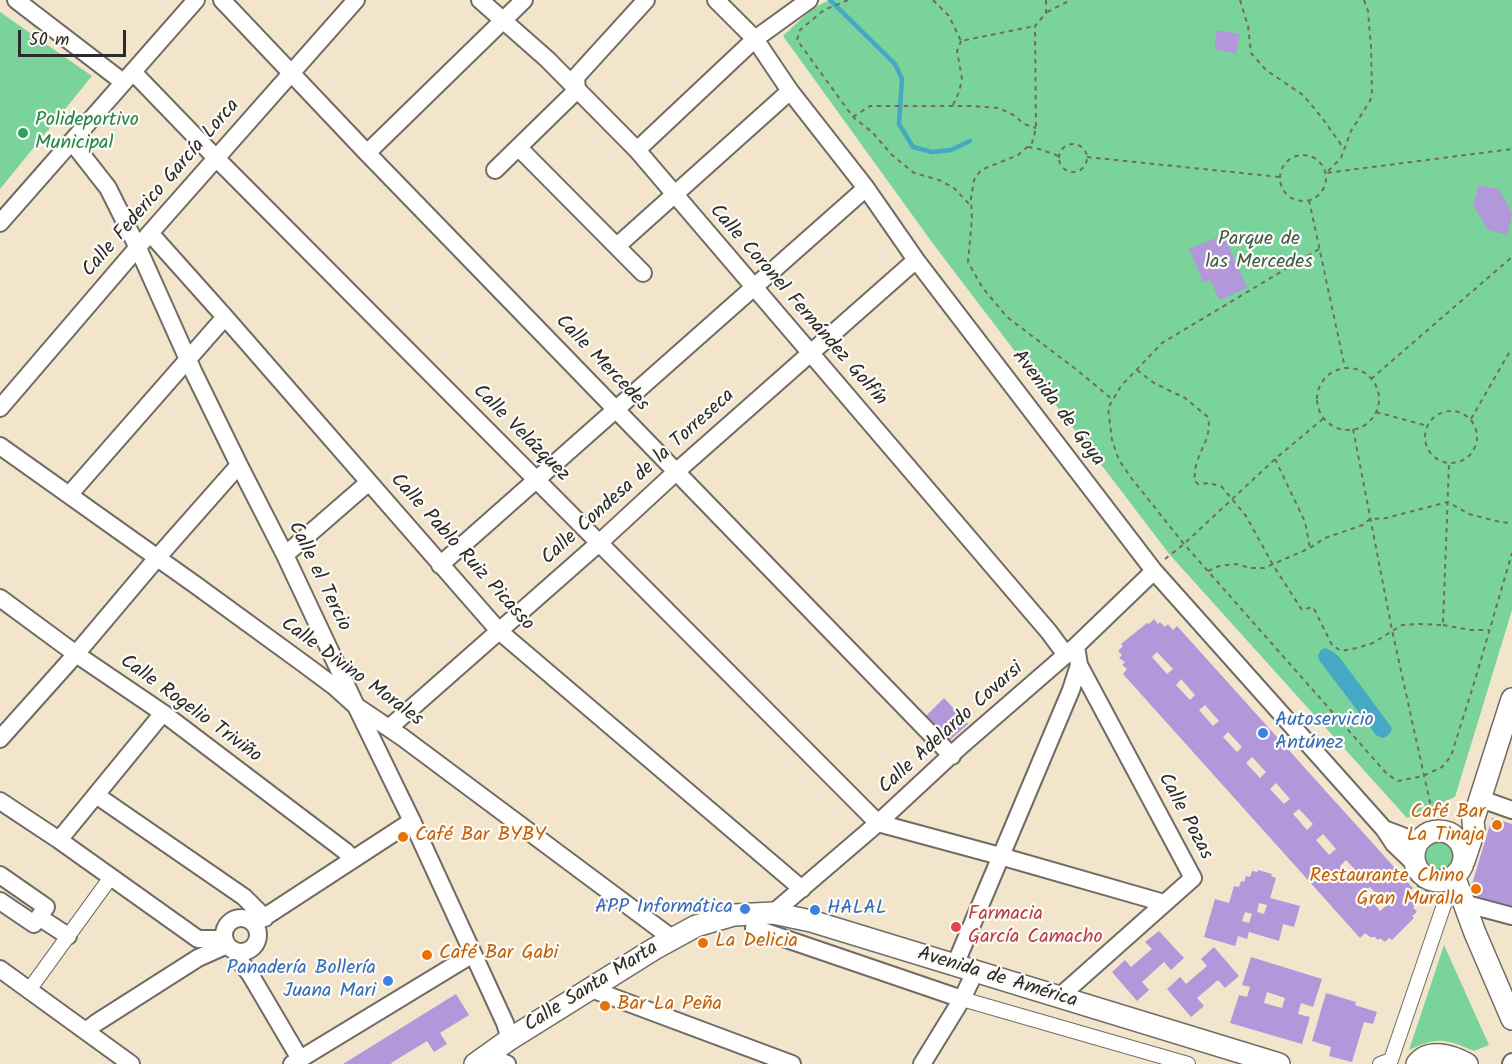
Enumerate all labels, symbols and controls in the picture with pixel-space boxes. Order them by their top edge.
scale bar [21,18,129,56]
text: 50 m [29,26,69,55]
street label: Calle Federico García Lorca [78,95,246,283]
place label: Polideportivo Municipal [35,110,139,157]
marker: Polideportivo Municipal [16,126,30,140]
street label: Calle Coronel Fernández Golfín [703,200,891,412]
park label: Parque de las Mercedes [1205,229,1313,276]
street label: Calle Mercedes [549,311,653,417]
street label: Avenida de Goya [1005,346,1109,472]
street label: Calle Velázquez [466,380,574,488]
street label: Calle Condesa de la Torreseca [537,385,741,571]
street label: Calle Pablo Ruiz Picasso [384,469,538,637]
street label: Calle el Tercio [281,518,355,636]
street label: Calle Divino Morales [275,613,427,733]
street label: Calle Rogelio Triviño [115,651,265,769]
street label: Calle Adelardo Covarsi [875,658,1029,800]
place label: Autoservicio Antúnez [1275,710,1374,757]
marker: Autoservicio Antúnez [1256,726,1270,740]
street label: Calle Pozas [1151,770,1217,864]
place label: Café Bar La Tinaja [1407,802,1485,849]
marker: Café Bar La Tinaja [1490,818,1504,832]
place label: Café Bar BYBY [415,825,546,849]
marker: Café Bar BYBY [396,830,410,844]
place label: Restaurante Chino Gran Muralla [1309,866,1464,913]
marker: Restaurante Chino Gran Muralla [1469,882,1483,896]
place label: APP Informática [595,897,733,921]
place label: HALAL [827,898,887,922]
marker: APP Informática [738,902,752,916]
marker: HALAL [808,903,822,917]
place label: Farmacia García Camacho [968,904,1103,951]
marker: Farmacia García Camacho [949,920,963,934]
place label: La Delicia [715,931,798,955]
marker: La Delicia [696,936,710,950]
street label: Calle Santa Marta [521,937,663,1039]
place label: Café Bar Gabi [439,943,558,967]
street label: Avenida de América [914,943,1080,1015]
marker: Café Bar Gabi [420,948,434,962]
place label: Panadería Bollería Juana Mari [227,958,376,1005]
marker: Panadería Bollería Juana Mari [381,974,395,988]
place label: Bar La Peña [617,994,722,1018]
marker: Bar La Peña [598,999,612,1013]

